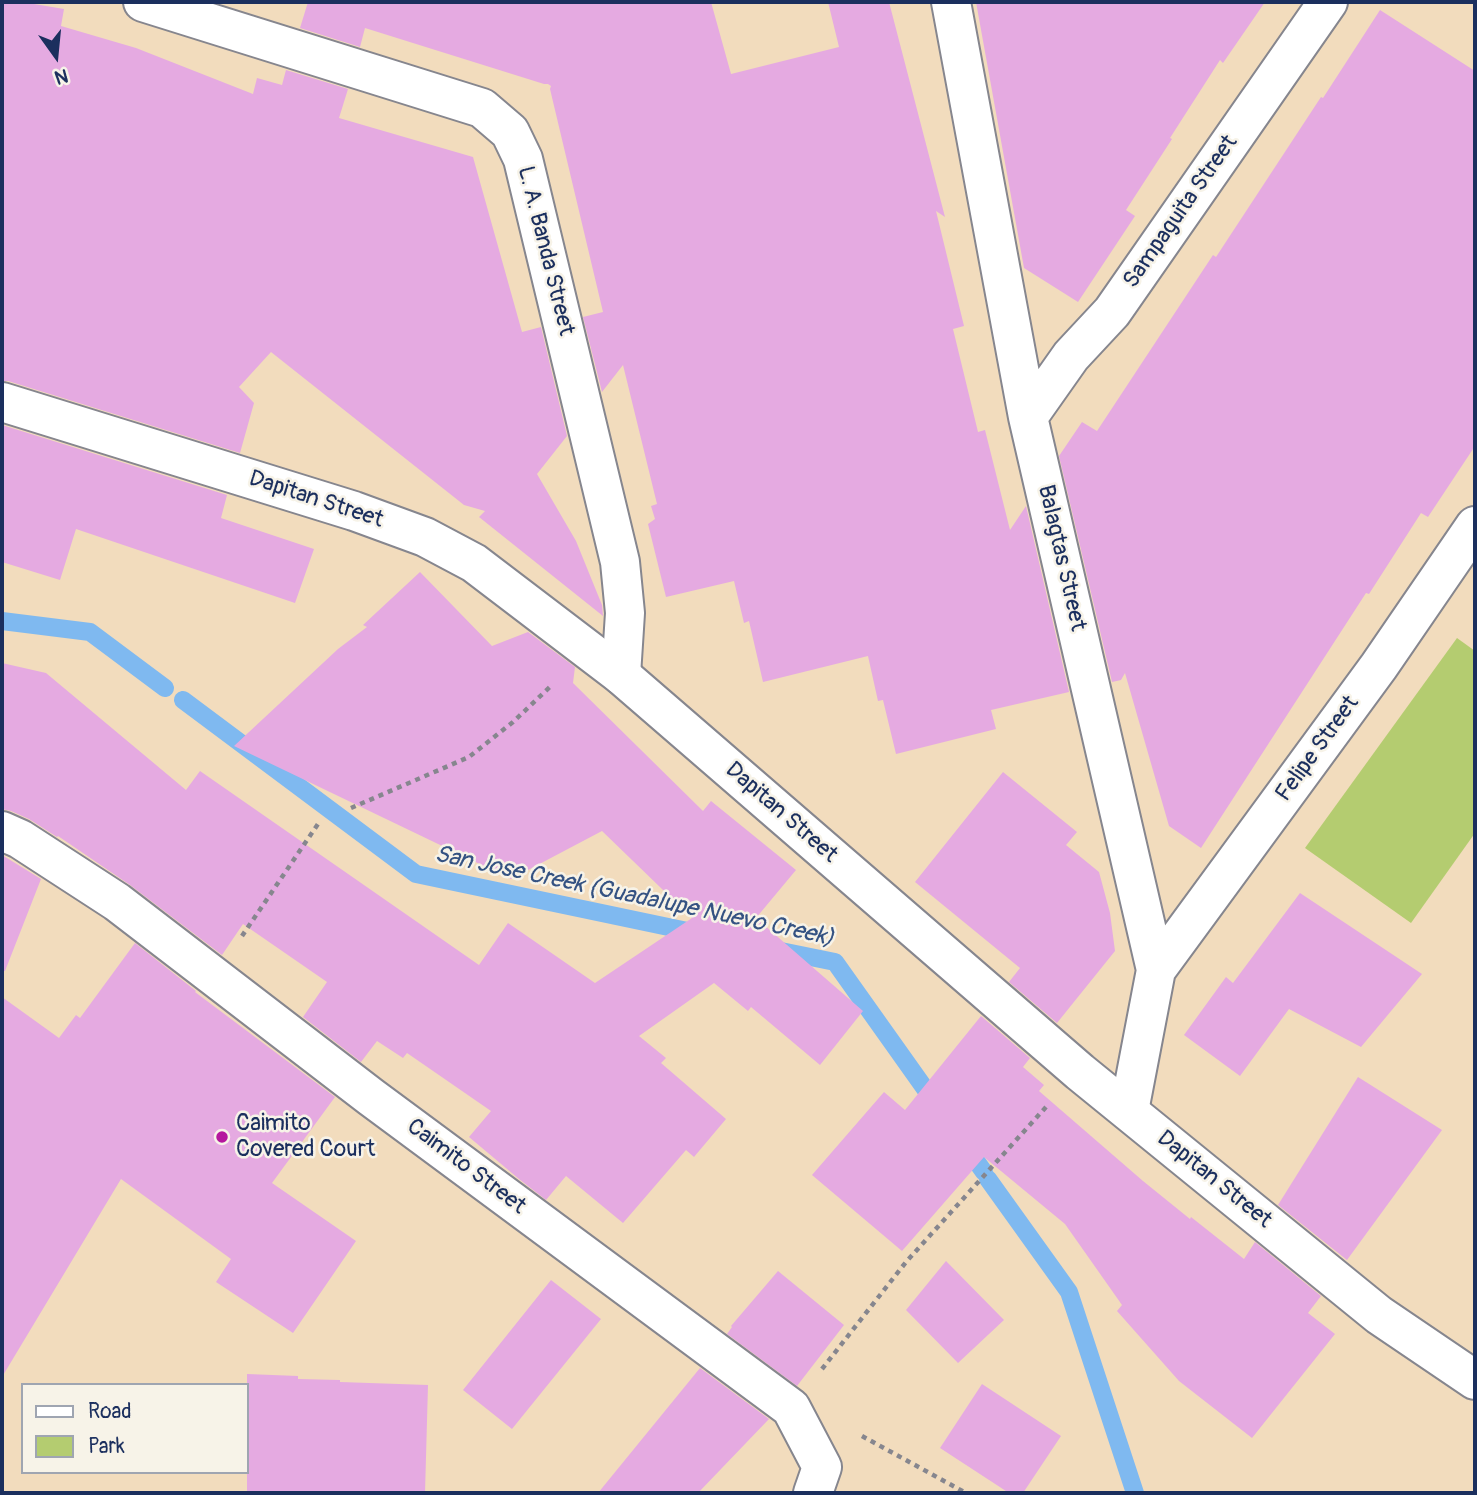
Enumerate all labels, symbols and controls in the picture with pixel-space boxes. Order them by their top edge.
north arrow [21,21,91,91]
text: N [52,63,71,90]
street label: Sampaguita Street [1118,130,1244,294]
street label: L. A. Banda Street [511,164,579,338]
street label: Dapitan Street [245,465,387,535]
street label: Balagtas Street [1031,482,1091,634]
street label: Felipe Street [1271,691,1365,807]
street label: Dapitan Street [719,757,843,869]
water label: San Jose Creek (Guadalupe Nuevo Creek) [432,841,836,953]
place label: Caimito Covered Court [236,1110,375,1164]
street label: Caimito Street [401,1113,531,1221]
street label: Dapitan Street [1151,1125,1277,1235]
marker: Caimito Covered Court [214,1129,230,1145]
legend [21,1383,248,1474]
text: Road [88,1398,132,1425]
text: Park [88,1433,125,1460]

